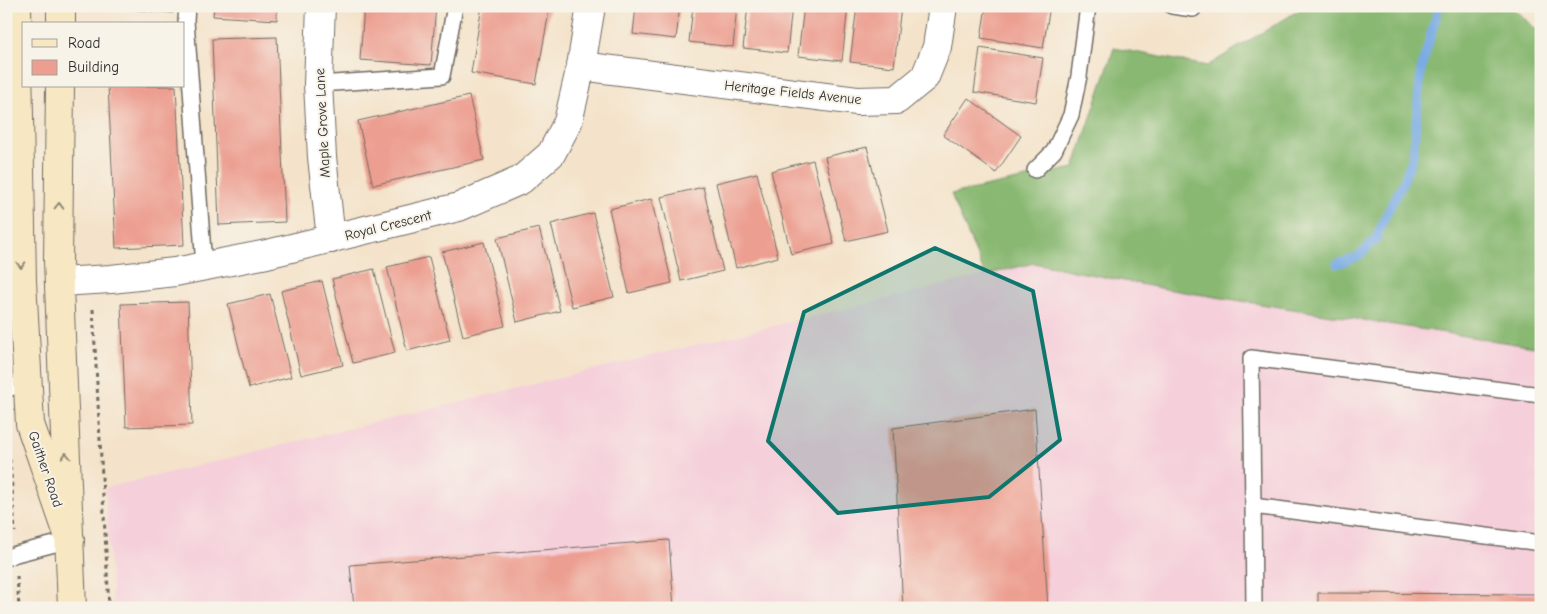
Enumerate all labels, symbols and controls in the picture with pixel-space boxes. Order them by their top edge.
legend [22,22,185,88]
text: Road [68,34,100,52]
text: Building [68,58,119,76]
street label: Maple Grove Lane [311,68,334,178]
street label: Heritage Fields Avenue [724,77,862,108]
one-way arrow [54,202,64,210]
street label: Royal Crescent [343,206,434,244]
one-way arrow [16,261,27,269]
street label: Gaither Road [25,429,66,509]
one-way arrow [61,452,71,460]

